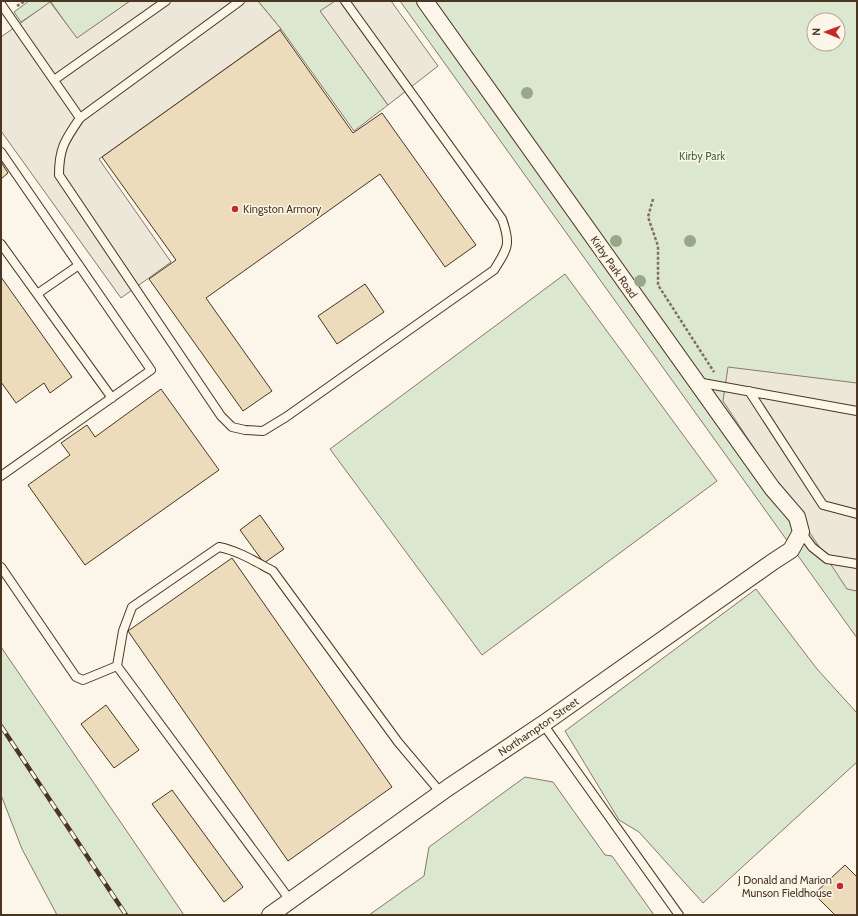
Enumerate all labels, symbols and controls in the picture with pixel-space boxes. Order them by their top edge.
north arrow [806,12,846,52]
text: N [809,28,823,36]
park label: Kirby Park [679,149,725,163]
place label: Kingston Armory [243,202,322,216]
marker: Kingston Armory [230,204,240,214]
street label: Kirby Park Road [587,233,641,301]
street label: Northampton Street [496,694,582,759]
place label: J Donald and Marion Munson Fieldhouse [737,873,832,900]
marker: J Donald and Marion Munson Fieldhouse [835,881,845,891]

